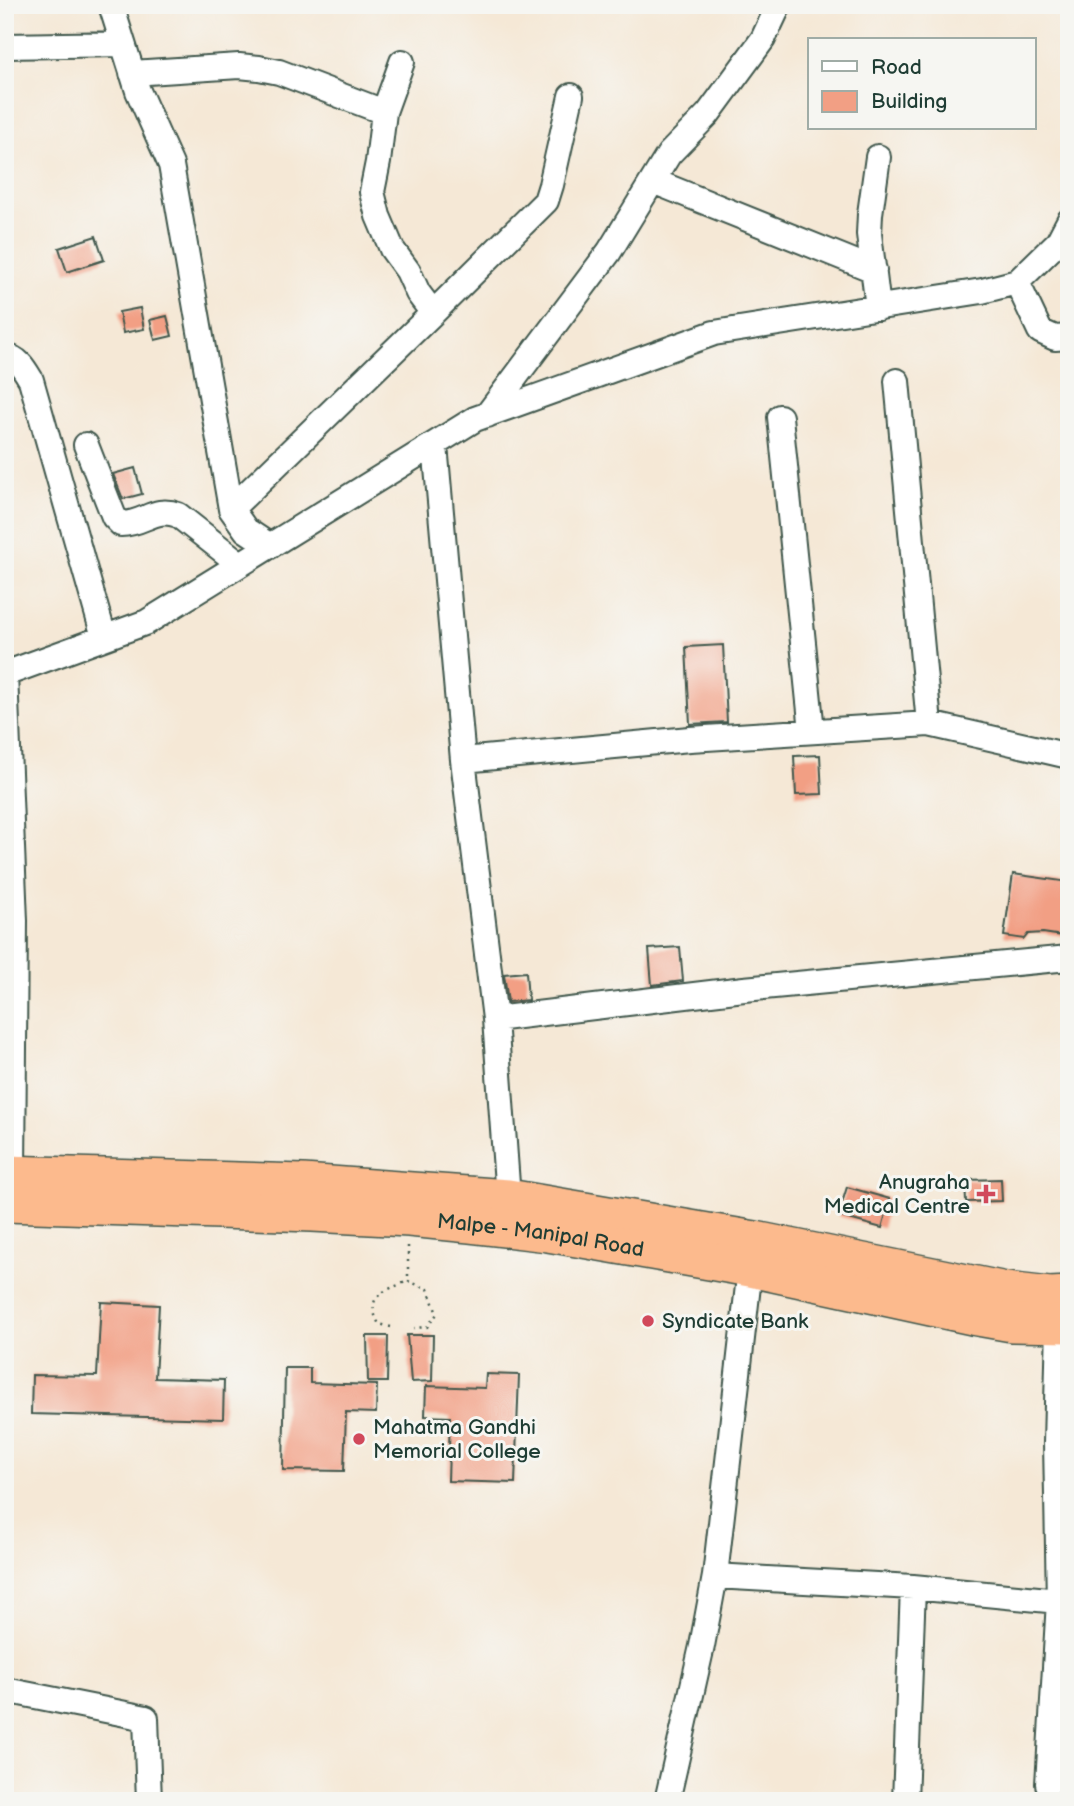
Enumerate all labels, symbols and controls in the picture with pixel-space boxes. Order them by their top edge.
legend [808,38,1036,130]
text: Road [871,55,922,80]
text: Building [871,89,947,114]
place label: Anugraha Medical Centre [824,1170,970,1219]
marker: Anugraha Medical Centre [976,1184,996,1204]
street label: Malpe - Manipal Road [436,1209,646,1262]
place label: Syndicate Bank [662,1309,809,1334]
marker: Syndicate Bank [640,1313,656,1329]
place label: Mahatma Gandhi Memorial College [373,1415,541,1464]
marker: Mahatma Gandhi Memorial College [351,1431,367,1447]

